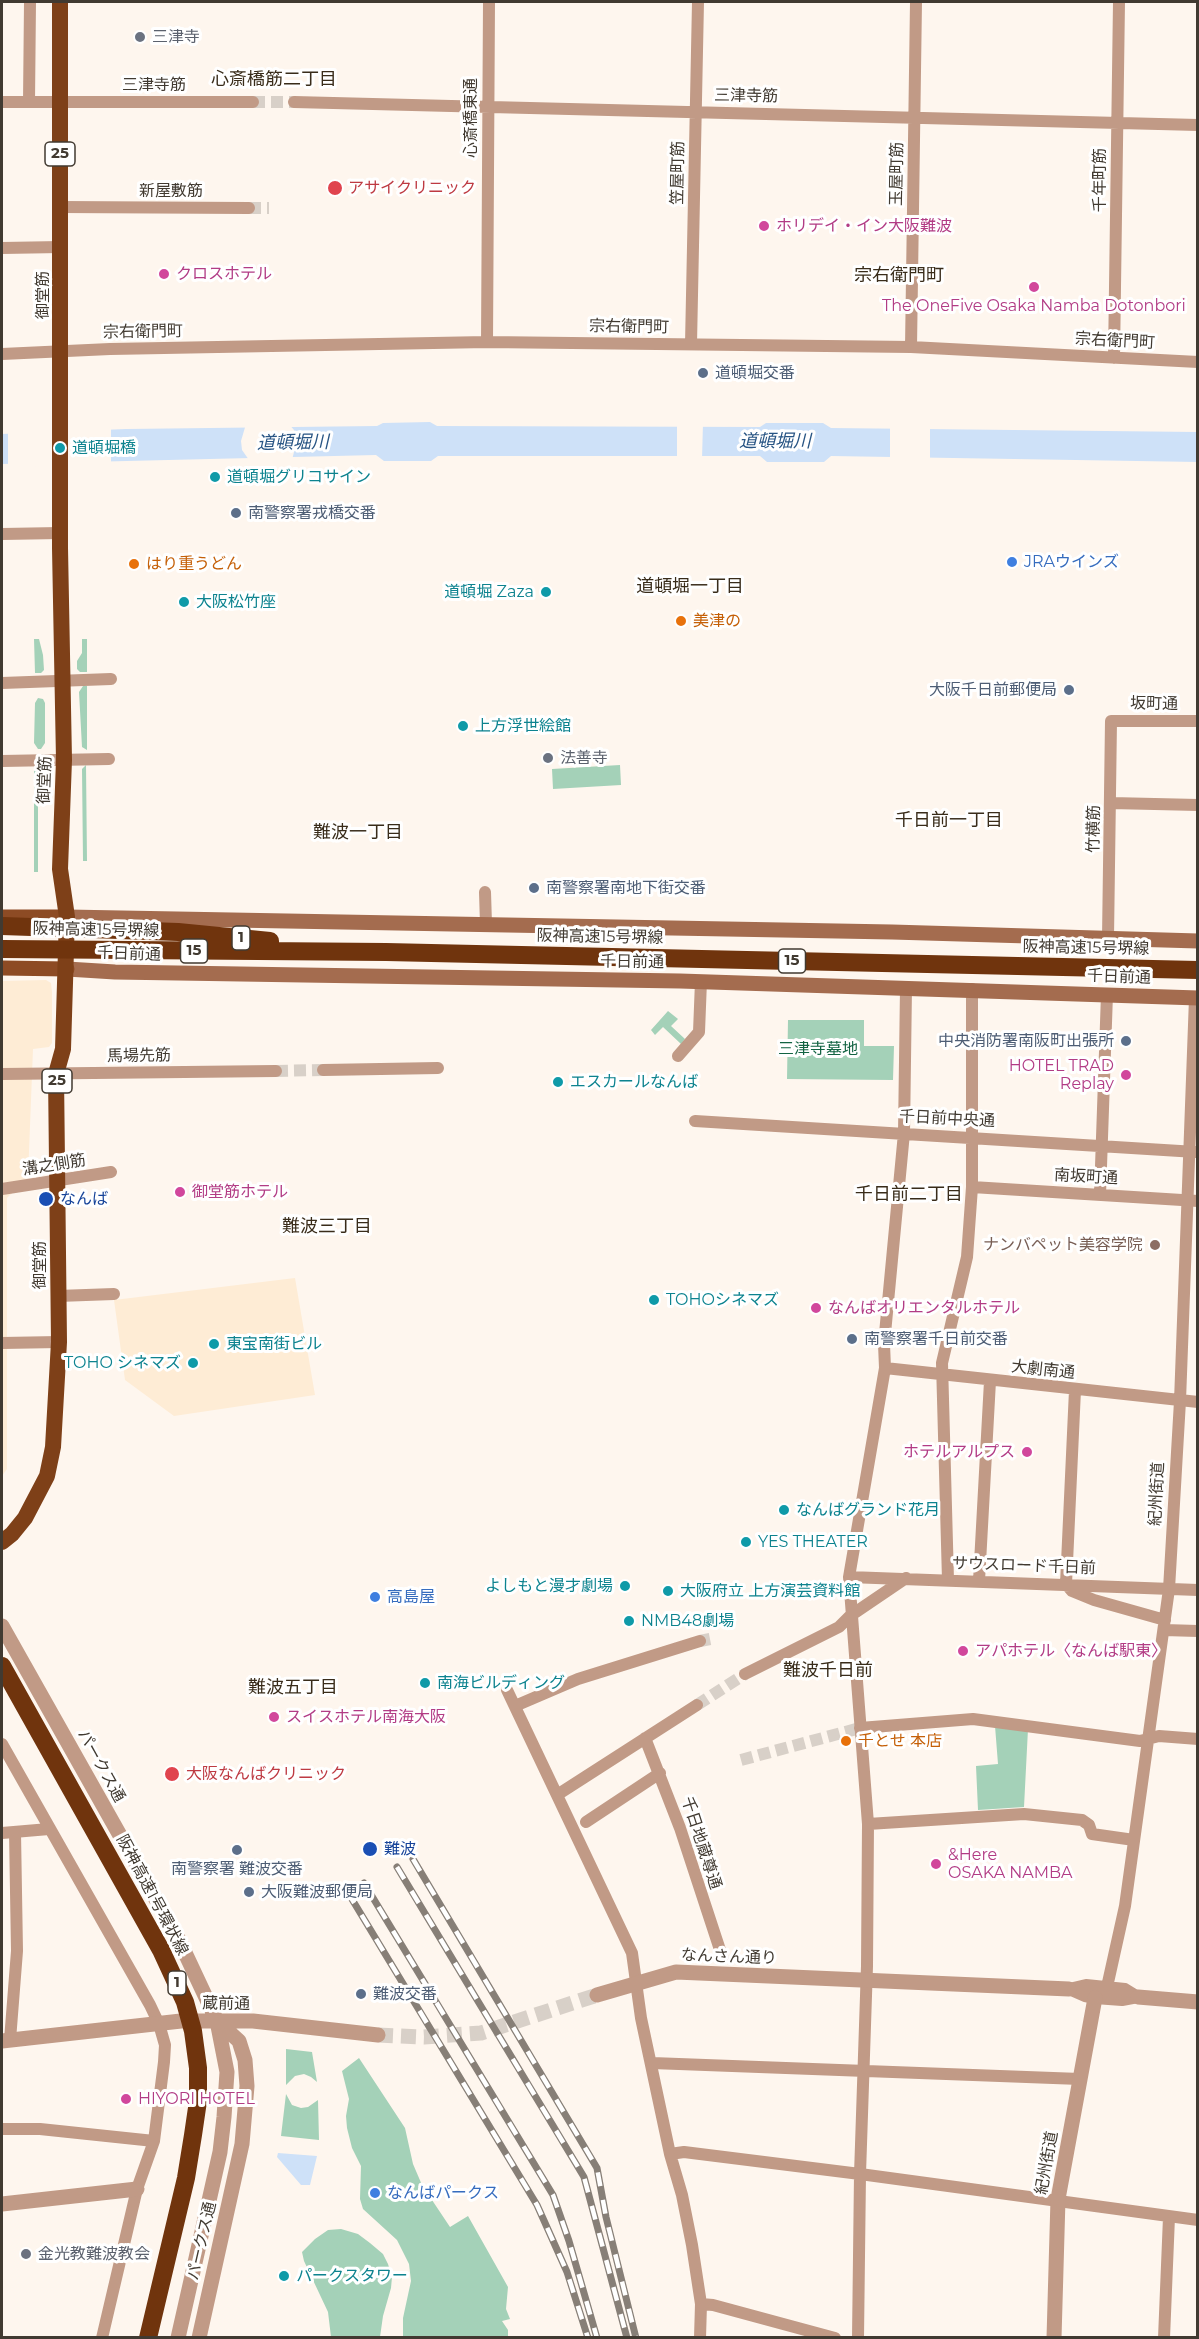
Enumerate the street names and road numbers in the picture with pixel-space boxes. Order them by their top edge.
street label: 三津寺筋 [122,75,186,95]
street label: 心斎橋東通 [461,78,481,158]
street label: 三津寺筋 [714,86,778,106]
street label: 笠屋町筋 [668,141,688,205]
road number: 25 [45,142,75,166]
street label: 玉屋町筋 [887,142,907,206]
street label: 千年町筋 [1090,148,1110,212]
street label: 新屋敷筋 [139,181,203,201]
street label: 御堂筋 [33,271,53,319]
street label: 宗右衛門町 [589,317,669,337]
street label: 宗右衛門町 [103,322,183,342]
street label: 宗右衛門町 [1075,329,1155,353]
street label: 坂町通 [1130,694,1178,714]
street label: 御堂筋 [35,756,55,804]
street label: 竹横筋 [1084,805,1104,853]
street label: 阪神高速15号堺線 [32,919,160,941]
road number: 1 [232,926,250,950]
street label: 阪神高速15号堺線 [536,926,664,948]
street label: 阪神高速15号堺線 [1022,937,1150,959]
road number: 15 [180,939,208,963]
street label: 千日前通 [97,943,161,965]
road number: 15 [778,949,806,973]
street label: 千日前通 [600,952,664,972]
street label: 千日前通 [1087,966,1151,988]
street label: 馬場先筋 [107,1046,171,1066]
road number: 25 [42,1069,72,1093]
street label: 千日前中央通 [899,1107,995,1131]
street label: 溝之側筋 [21,1151,87,1179]
street label: 南坂町通 [1054,1166,1118,1188]
street label: 御堂筋 [30,1241,50,1289]
street label: 大劇南通 [1010,1357,1076,1383]
street label: 紀州街道 [1146,1462,1168,1526]
street label: サウスロード千日前 [952,1554,1096,1578]
street label: パークス通 [73,1726,129,1806]
street label: 千日地蔵尊通 [677,1794,725,1892]
street label: 阪神高速1号環状線 [112,1831,192,1959]
street label: なんさん通り [681,1946,777,1968]
road number: 1 [168,1971,186,1995]
street label: 蔵前通 [202,1994,250,2014]
street label: 紀州街道 [1032,2130,1062,2196]
street label: パークス通 [184,2200,220,2282]

